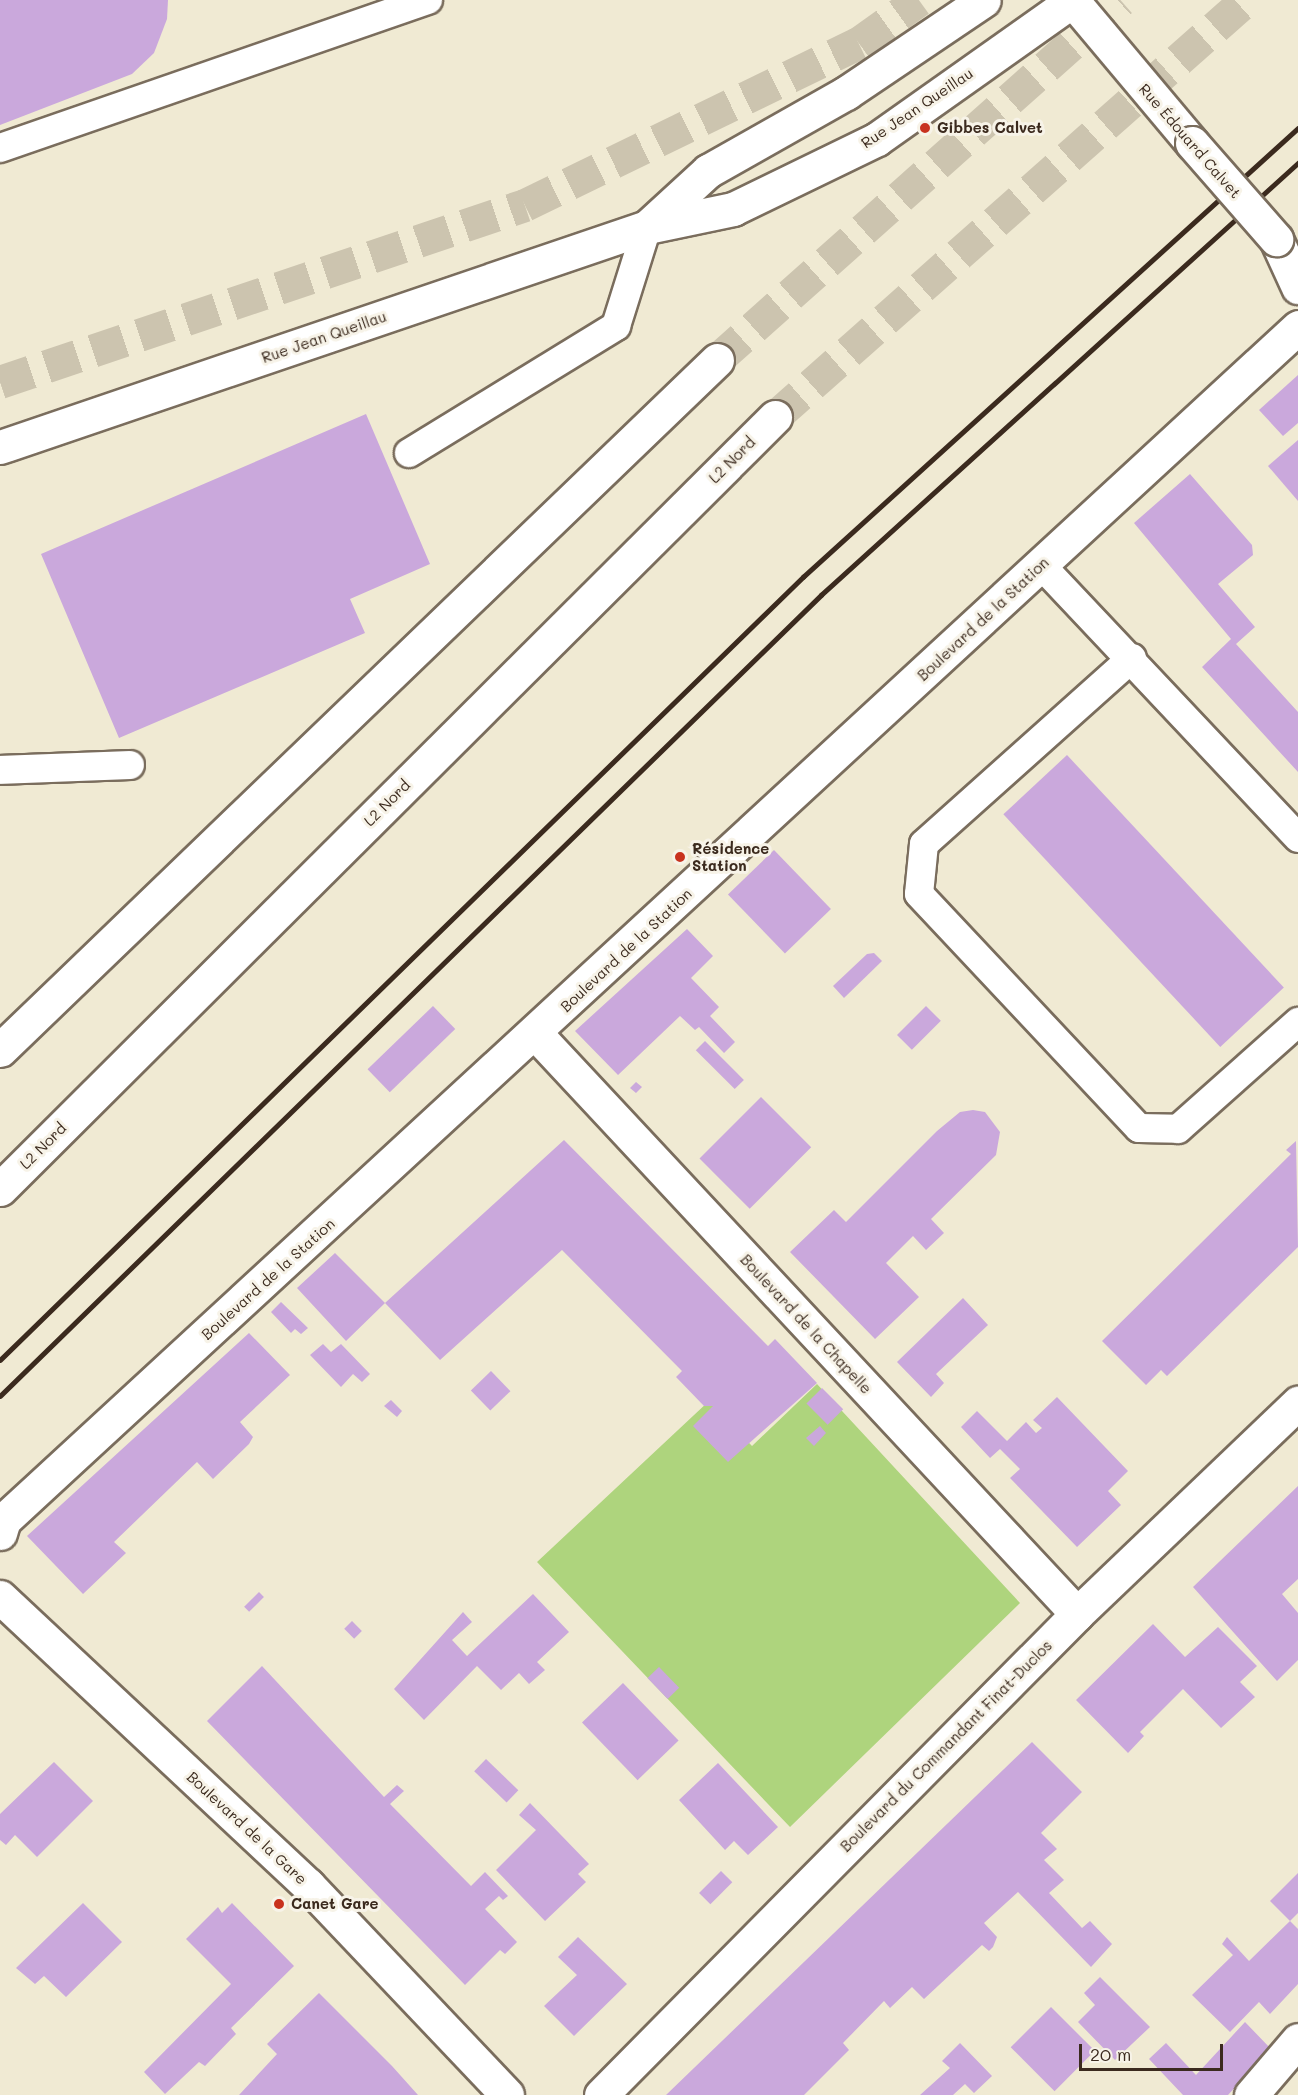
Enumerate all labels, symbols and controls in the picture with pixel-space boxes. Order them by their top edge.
street label: Rue Jean Queillau [858,64,976,152]
street label: Rue Édouard Calvet [1135,80,1245,202]
place label: Gibbes Calvet [937,119,1043,137]
marker: Gibbes Calvet [918,121,932,135]
street label: Rue Jean Queillau [259,307,389,367]
street label: L2 Nord [705,433,759,487]
street label: Boulevard de la Station [914,553,1052,685]
street label: L2 Nord [360,776,414,830]
place label: Résidence Station [692,839,769,874]
marker: Résidence Station [673,850,687,864]
street label: Boulevard de la Station [557,884,695,1016]
street label: L2 Nord [16,1119,70,1173]
street label: Boulevard de la Station [198,1214,338,1344]
street label: Boulevard de la Chapelle [737,1251,875,1397]
street label: Boulevard du Commandant Finat-Duclos [837,1637,1055,1855]
street label: Boulevard de la Gare [183,1768,311,1888]
place label: Canet Gare [291,1895,378,1913]
marker: Canet Gare [272,1897,286,1911]
scale bar [1082,2032,1226,2070]
text: 20 m [1090,2042,1131,2066]

